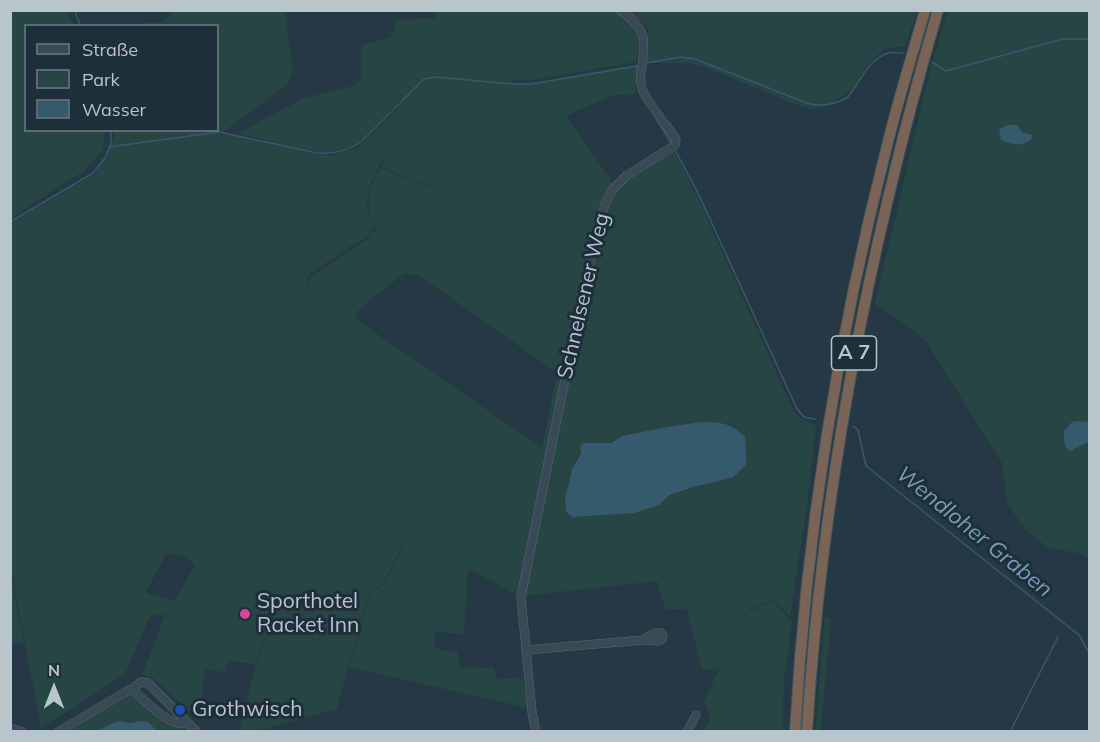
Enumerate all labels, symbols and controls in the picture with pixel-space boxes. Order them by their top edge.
legend [24,24,219,132]
text: Straße [82,38,138,61]
text: Park [82,68,120,91]
text: Wasser [82,98,146,121]
street label: Schnelsener Weg [553,211,615,381]
road number: A 7 [832,336,876,370]
water label: Wendloher Graben [891,461,1057,603]
place label: Sporthotel Racket Inn [257,589,359,639]
marker: Sporthotel Racket Inn [238,607,252,621]
north arrow [24,658,84,718]
text: N [48,660,60,680]
place label: Grothwisch [192,697,303,723]
marker: Grothwisch [173,703,187,717]

